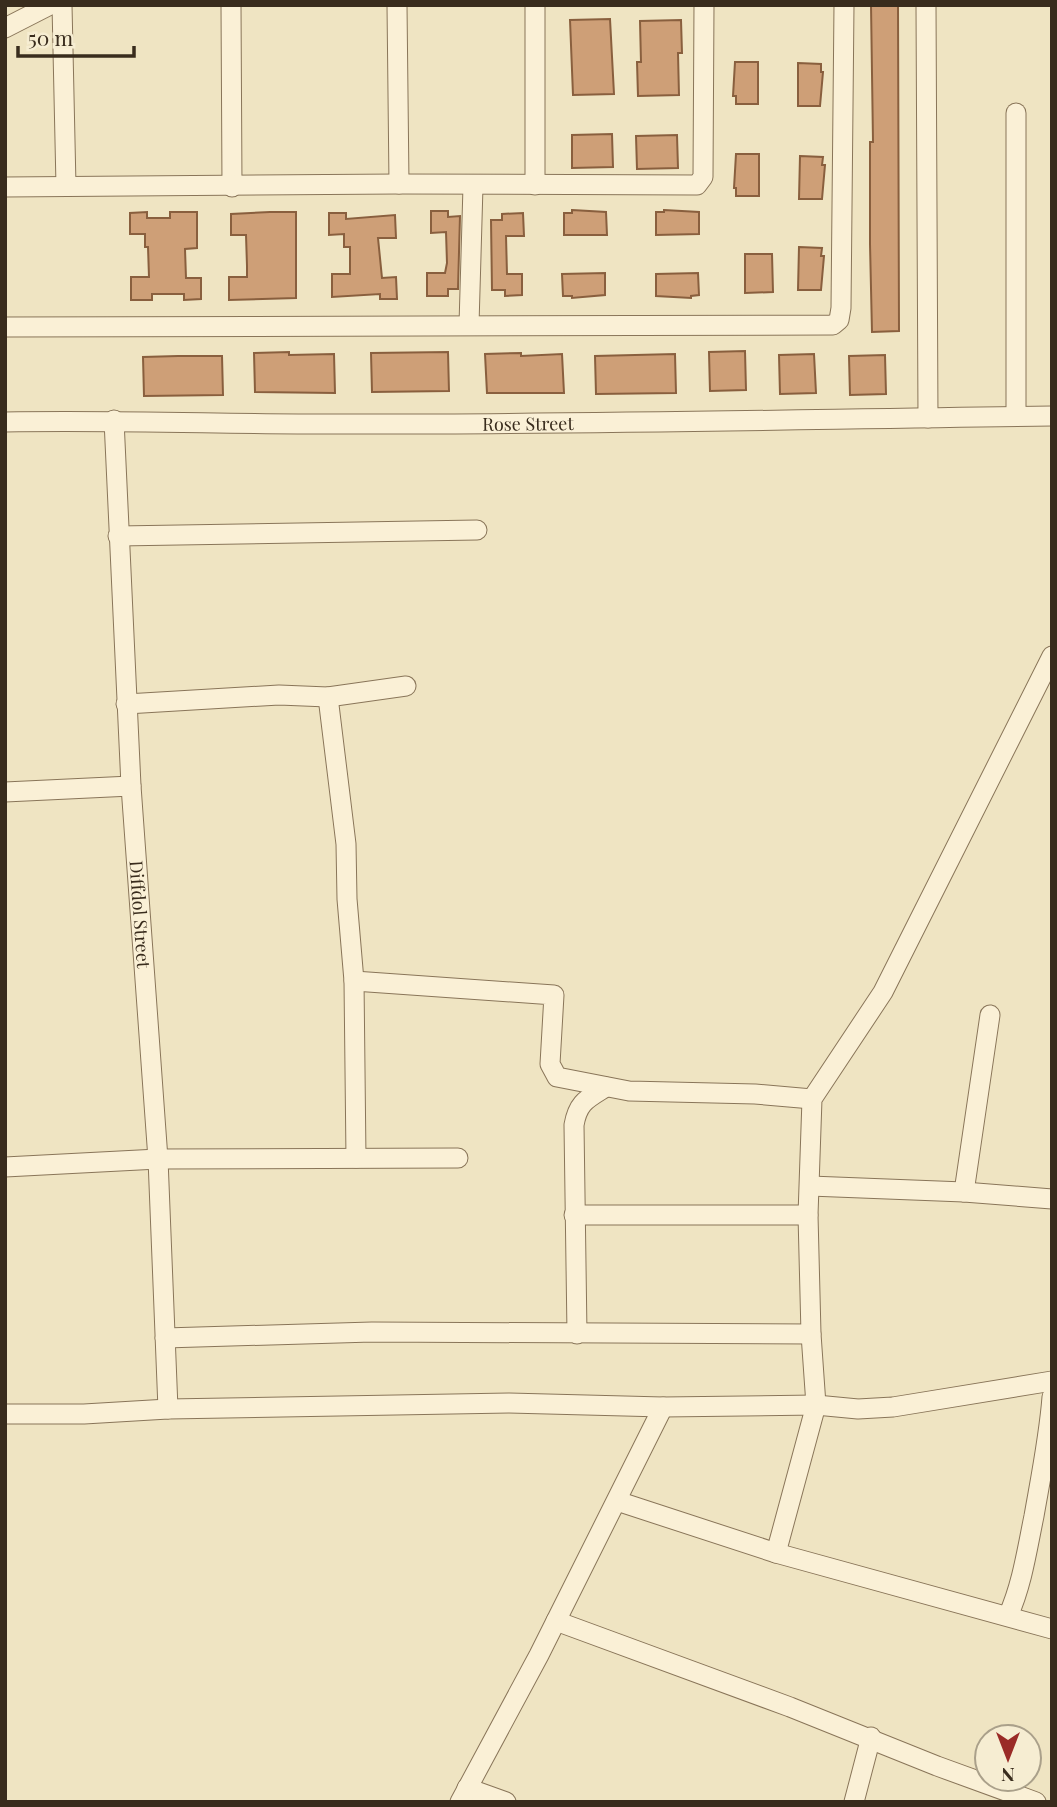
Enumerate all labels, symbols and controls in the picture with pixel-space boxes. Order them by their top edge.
scale bar [18,14,133,58]
text: 50 m [28,23,74,51]
street label: Rose Street [482,411,575,436]
street label: Diffdol Street [124,860,156,970]
north arrow [973,1723,1043,1793]
text: N [1001,1763,1015,1789]

